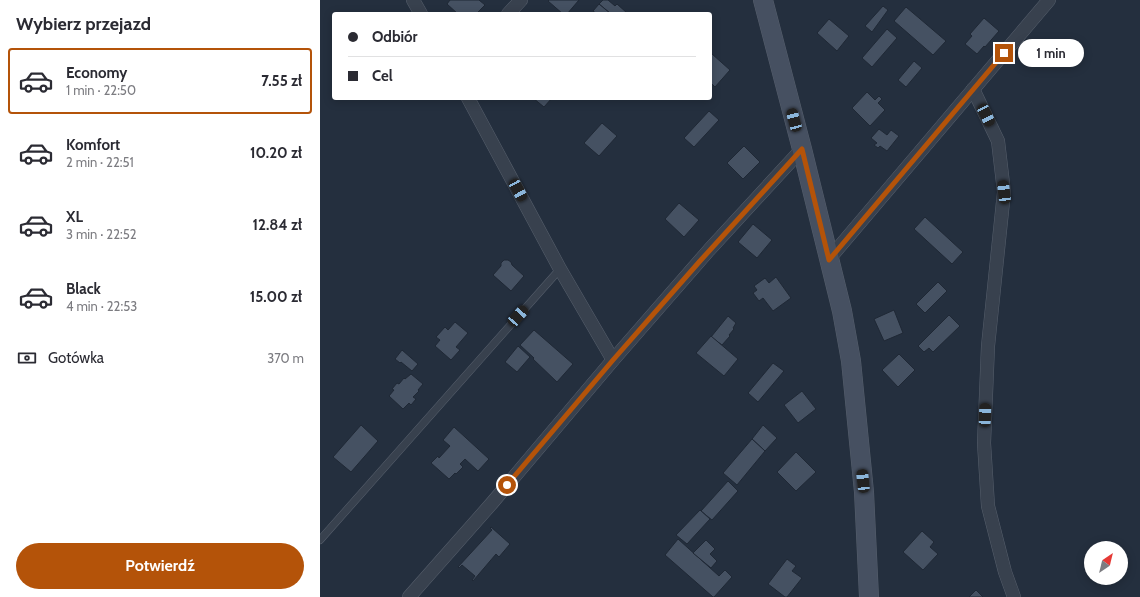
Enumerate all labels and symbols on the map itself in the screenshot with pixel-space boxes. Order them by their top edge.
callout: 1 min [1018,39,1084,67]
route end [995,44,1013,62]
car [975,102,997,128]
car [785,107,803,133]
car [507,177,529,203]
car [997,179,1011,205]
car [506,303,530,329]
car [979,403,991,427]
car [856,468,870,494]
route start [498,476,516,494]
north arrow [1084,541,1128,585]

